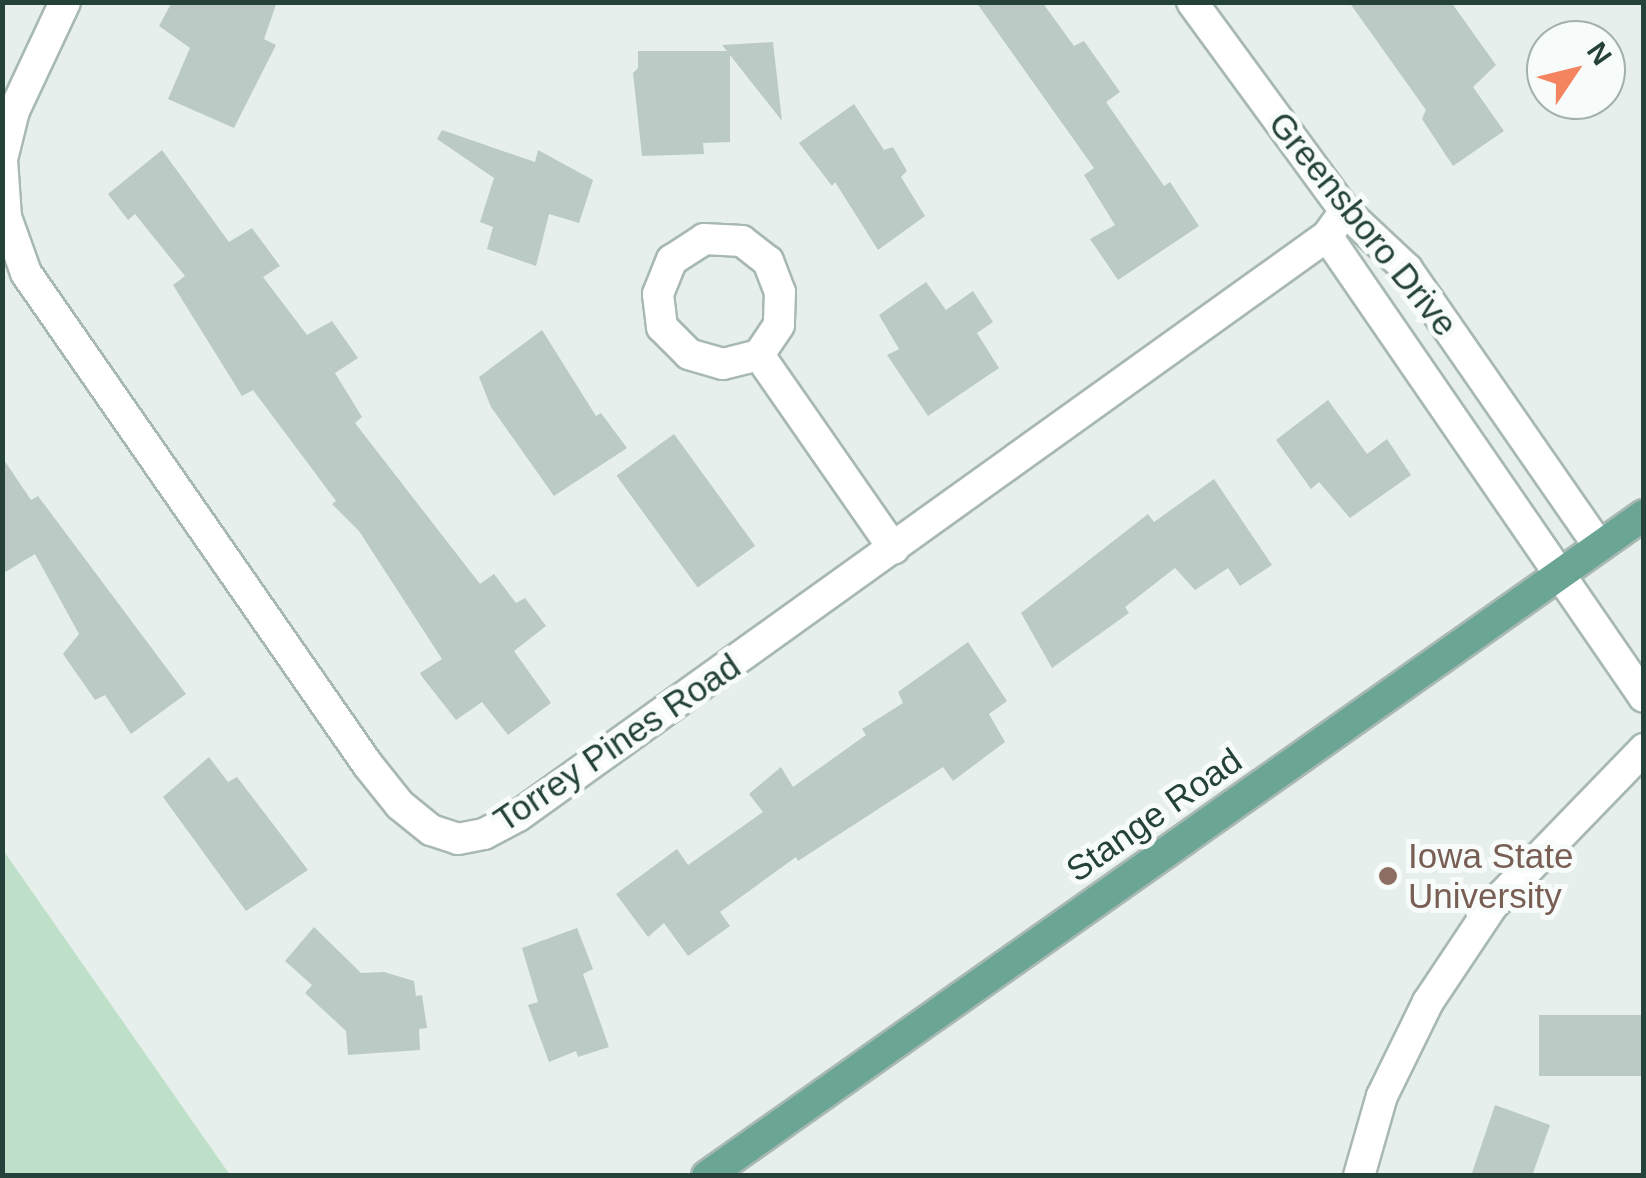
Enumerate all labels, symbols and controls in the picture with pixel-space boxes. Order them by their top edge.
north arrow [1526,20,1626,120]
text: N [1581,36,1618,71]
street label: Greensboro Drive [1260,103,1466,345]
street label: Torrey Pines Road [486,645,748,841]
street label: Stange Road [1058,739,1250,891]
place label: Iowa State University [1408,835,1573,917]
marker: Iowa State University [1377,865,1399,887]

